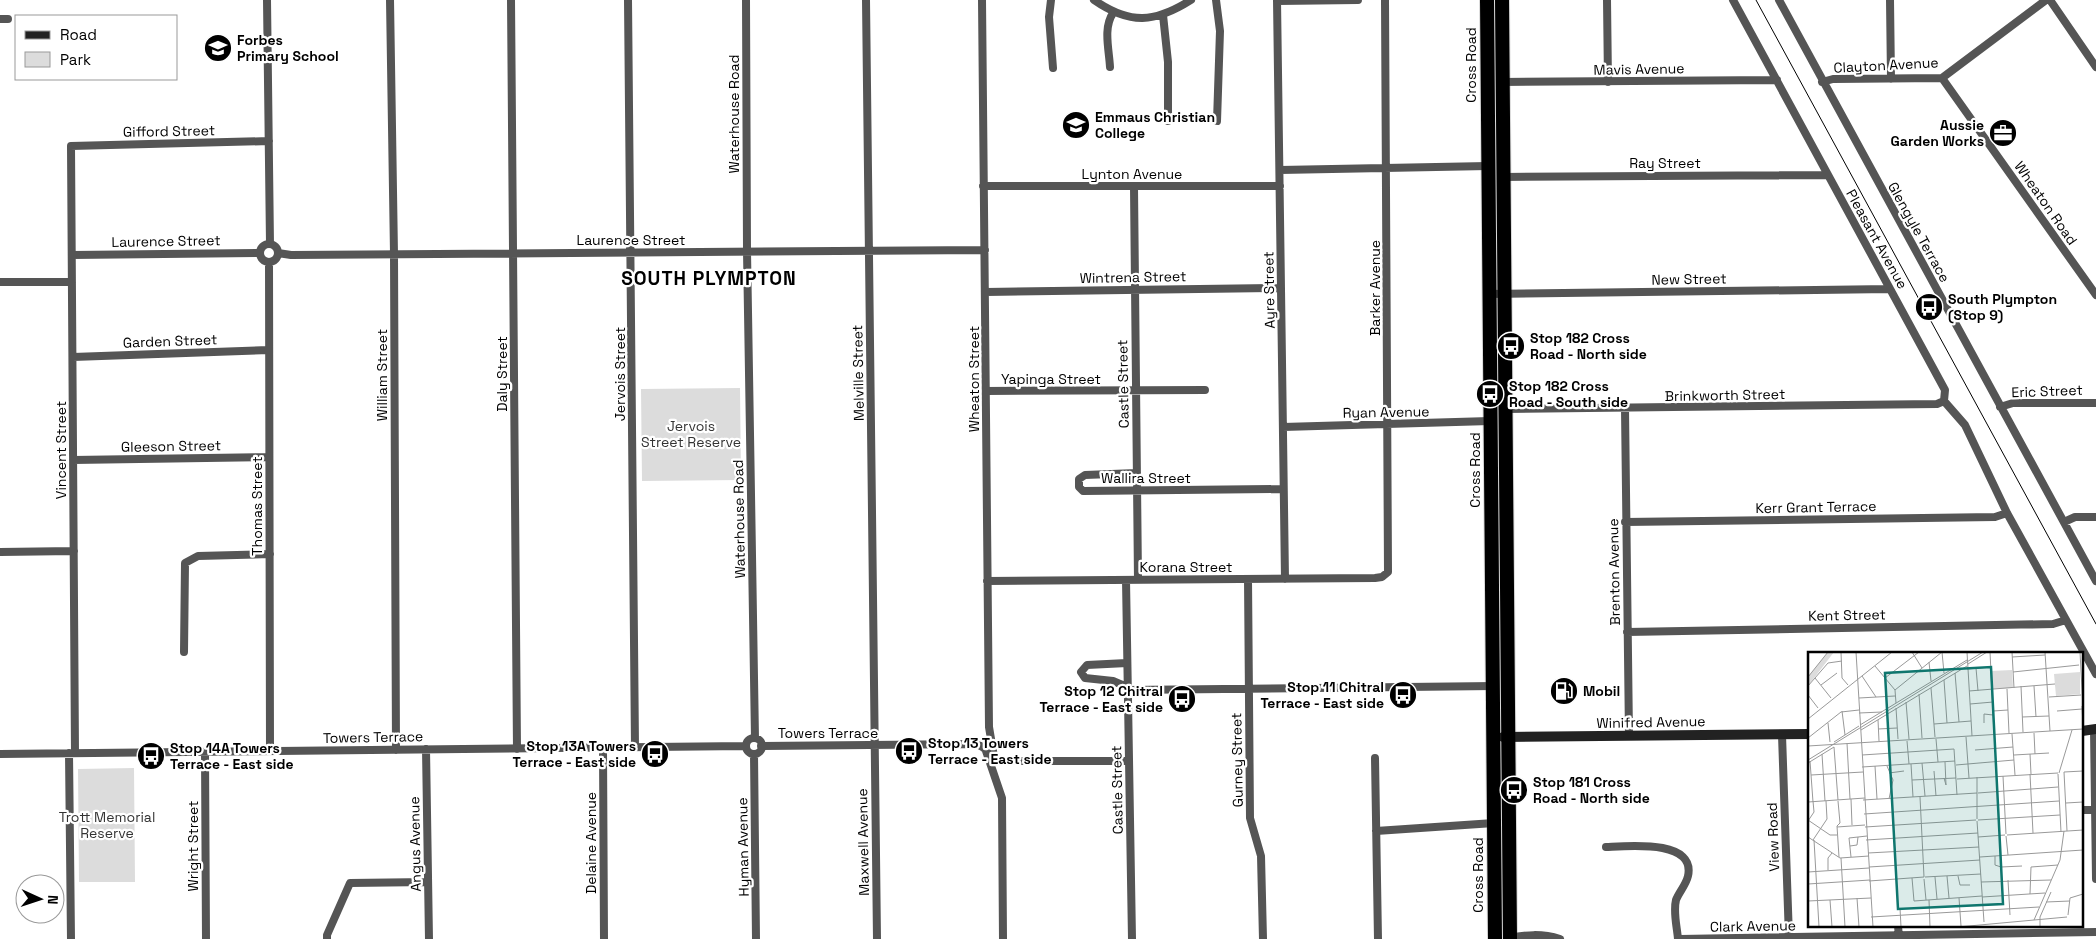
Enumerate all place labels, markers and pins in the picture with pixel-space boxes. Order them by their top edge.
place label: Forbes Primary School [237,31,339,65]
school or university icon: Forbes Primary School [203,33,233,63]
place label: Emmaus Christian College [1095,108,1215,142]
school or university icon: Emmaus Christian College [1061,110,1091,140]
place label: Aussie Garden Works [1891,116,1984,150]
office icon: Aussie Garden Works [1988,118,2018,148]
place label: South Plympton (Stop 9) [1948,290,2057,324]
bus stop icon: South Plympton (Stop 9) [1914,292,1944,322]
place label: Stop 182 Cross Road - North side [1530,329,1647,363]
bus stop icon: Stop 182 Cross Road - North side [1496,331,1526,361]
place label: Stop 182 Cross Road - South side [1509,377,1628,411]
bus stop icon: Stop 182 Cross Road - South side [1475,379,1505,409]
fuel station icon: Mobil [1549,676,1579,706]
place label: Stop 11 Chitral Terrace - East side [1260,678,1384,712]
bus stop icon: Stop 11 Chitral Terrace - East side [1388,680,1418,710]
place label: Stop 12 Chitral Terrace - East side [1039,682,1163,716]
place label: Mobil [1583,682,1620,700]
bus stop icon: Stop 12 Chitral Terrace - East side [1167,684,1197,714]
place label: Stop 13 Towers Terrace - East side [928,734,1052,768]
bus stop icon: Stop 13 Towers Terrace - East side [894,736,924,766]
place label: Stop 13A Towers Terrace - East side [512,737,636,771]
place label: Stop 14A Towers Terrace - East side [170,739,294,773]
bus stop icon: Stop 13A Towers Terrace - East side [640,739,670,769]
bus stop icon: Stop 14A Towers Terrace - East side [136,741,166,771]
place label: Stop 181 Cross Road - North side [1533,773,1650,807]
bus stop icon: Stop 181 Cross Road - North side [1499,775,1529,805]

